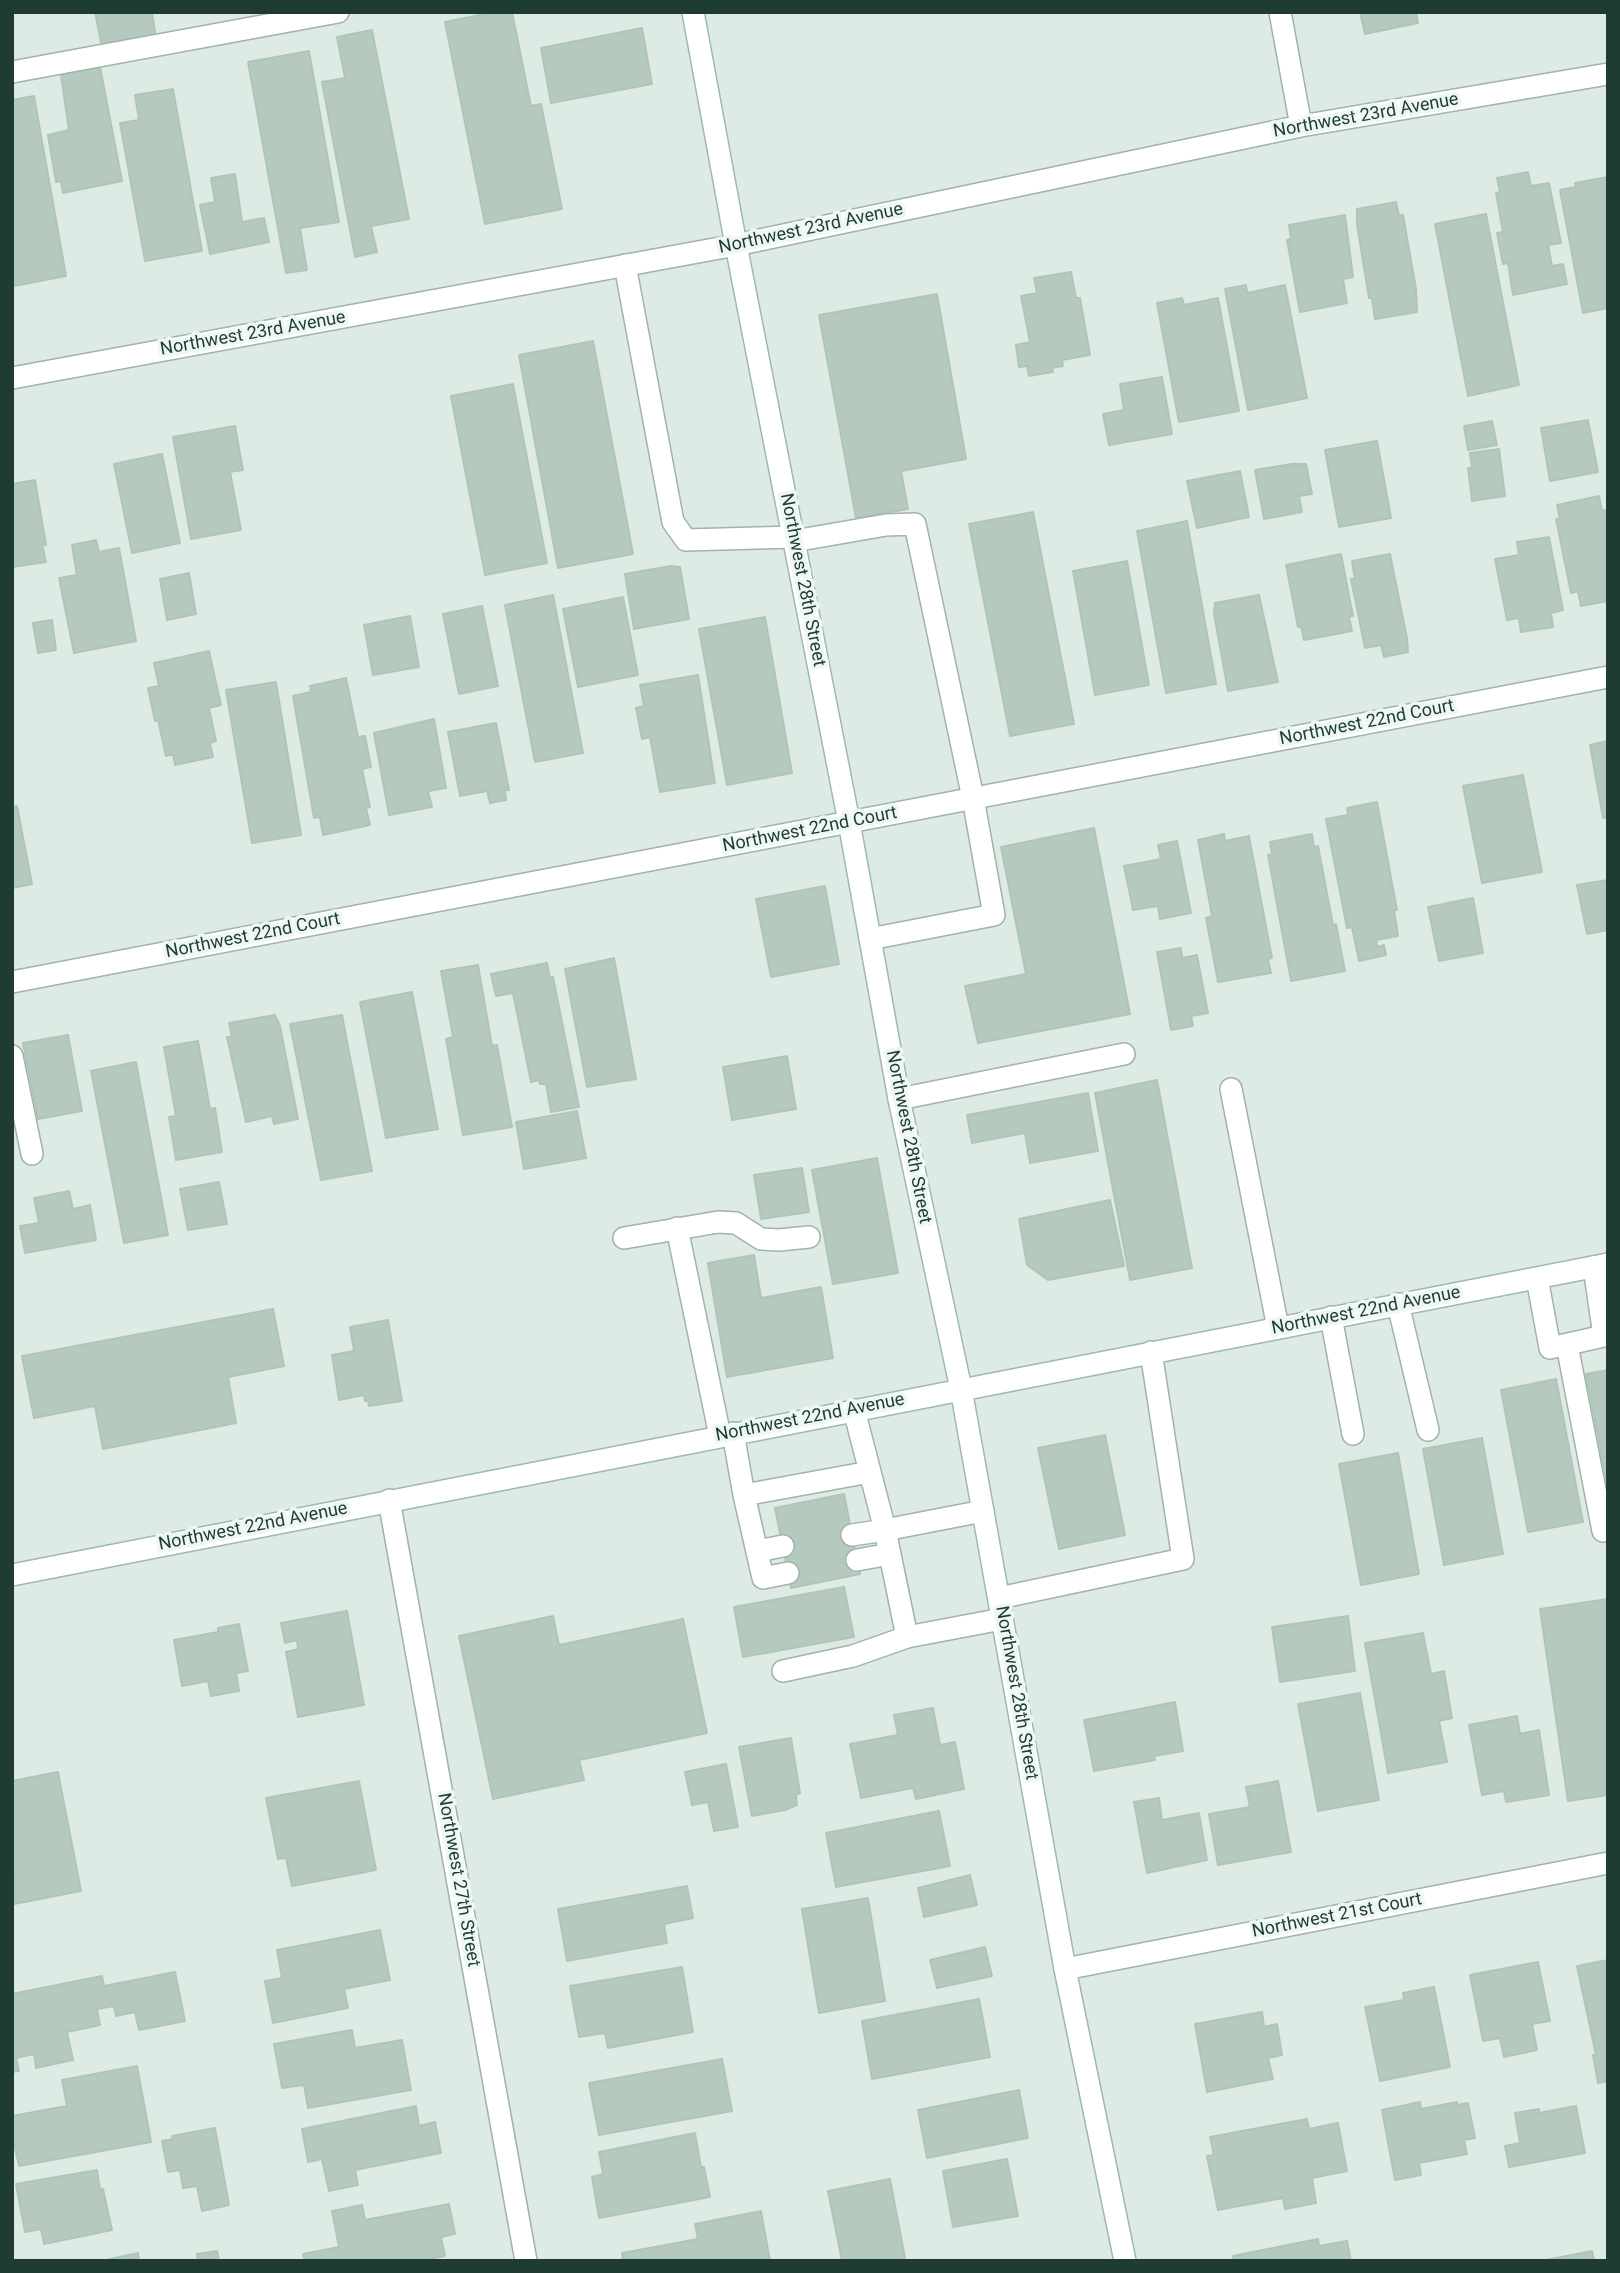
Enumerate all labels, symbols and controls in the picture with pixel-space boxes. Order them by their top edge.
street label: Northwest 23rd Avenue [1272,89,1460,143]
street label: Northwest 23rd Avenue [717,199,905,259]
street label: Northwest 23rd Avenue [159,307,347,361]
street label: Northwest 28th Street [775,491,829,669]
street label: Northwest 22nd Court [1278,695,1456,751]
street label: Northwest 22nd Court [721,802,899,858]
street label: Northwest 22nd Court [164,908,342,964]
street label: Northwest 28th Street [881,1048,935,1226]
street label: Northwest 22nd Avenue [1270,1282,1462,1340]
street label: Northwest 22nd Avenue [714,1389,906,1447]
street label: Northwest 22nd Avenue [157,1498,349,1556]
street label: Northwest 28th Street [990,1604,1042,1782]
street label: Northwest 27th Street [432,1791,484,1969]
street label: Northwest 21st Court [1250,1889,1424,1943]

